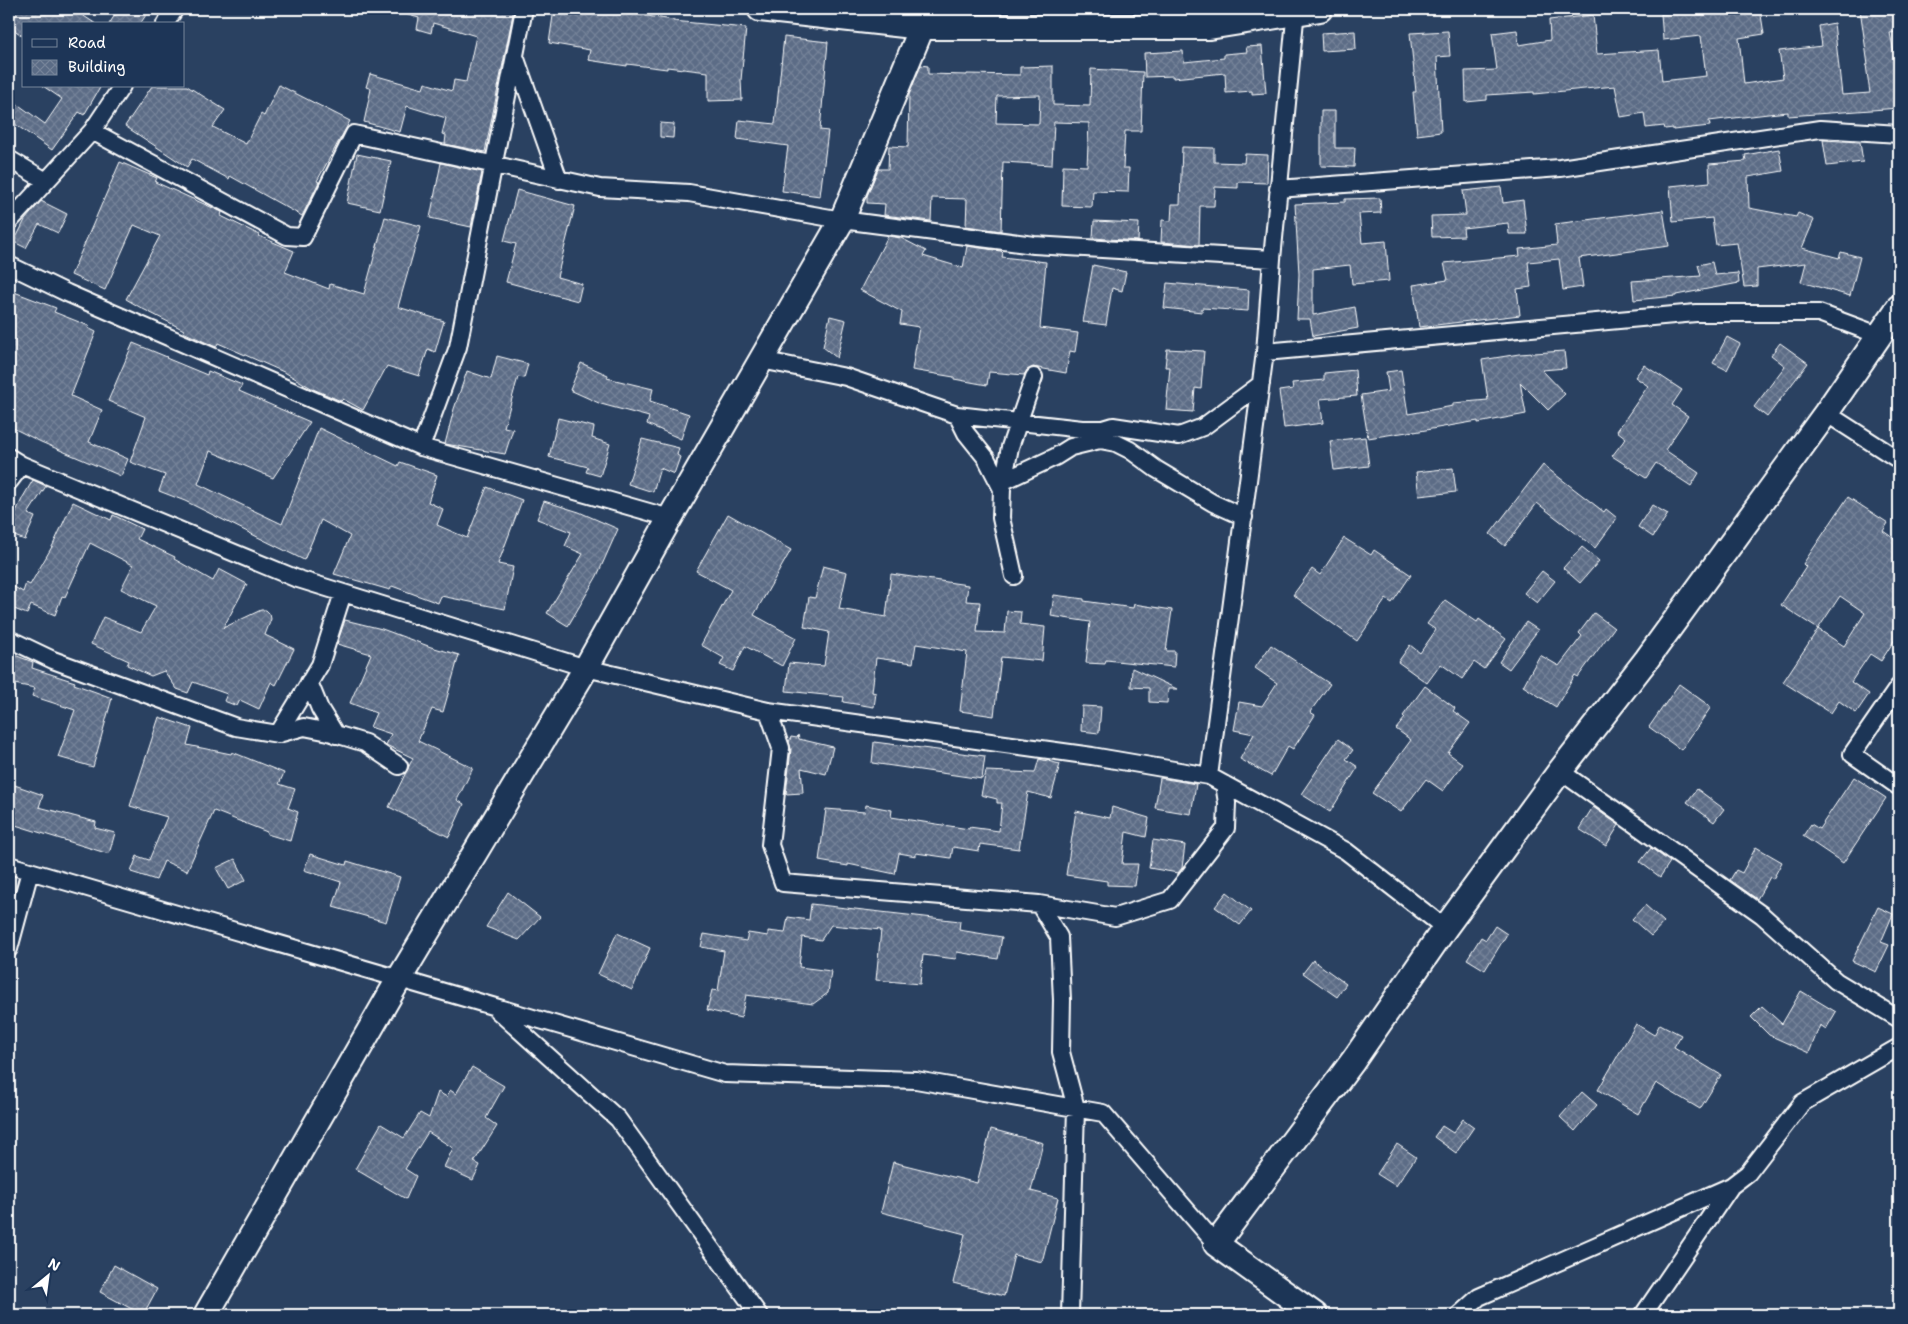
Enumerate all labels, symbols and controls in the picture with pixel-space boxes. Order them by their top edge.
legend [22,22,185,88]
text: Road [68,33,106,53]
text: Building [68,57,125,77]
north arrow [22,1252,72,1302]
text: N [45,1254,64,1275]

